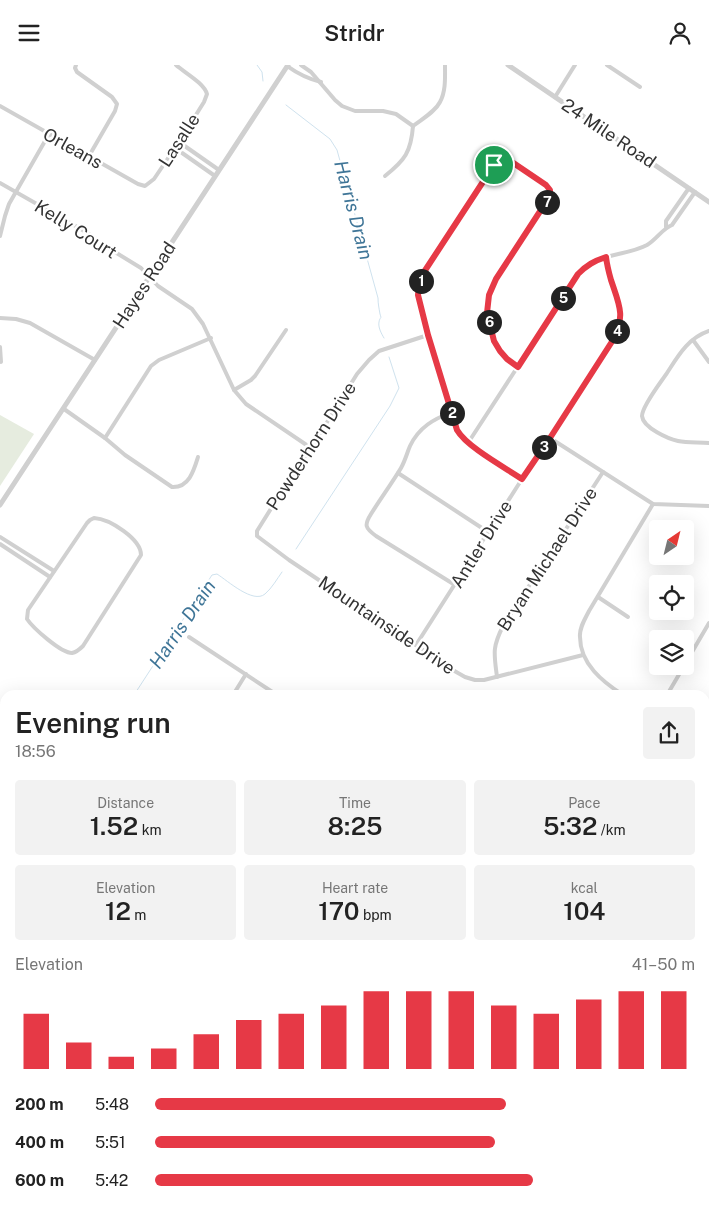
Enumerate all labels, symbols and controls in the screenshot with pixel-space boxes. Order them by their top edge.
icon: menu [15,19,43,47]
icon: person [666,19,694,47]
text: Stridr [324,20,385,46]
street label: 24 Mile Road [558,94,660,172]
street label: Lasalle [154,109,204,171]
street label: Orleans [40,123,106,173]
pin [473,144,515,186]
icon: arrive [480,151,508,179]
water label: Harris Drain [330,158,378,262]
pin: 7 [534,189,560,215]
text: 7 [543,194,552,210]
street label: Kelly Court [31,195,121,263]
street label: Hayes Road [108,238,180,332]
pin: 1 [408,269,434,293]
text: 1 [419,273,425,289]
pin: 5 [550,285,576,311]
text: 5 [559,290,568,306]
pin: 6 [476,309,502,335]
text: 6 [485,314,494,330]
pin: 4 [604,319,630,343]
text: 4 [613,323,622,339]
street label: Powderhorn Drive [262,378,360,514]
pin: 2 [440,401,464,425]
text: 2 [448,405,457,421]
pin: 3 [532,435,556,459]
text: 3 [540,439,549,455]
street label: Bryan Michael Drive [493,483,601,635]
street label: Antler Drive [446,496,516,592]
north arrow [649,520,694,565]
map controls [649,520,694,675]
street label: Mountainside Drive [315,572,459,678]
button: locate [649,575,694,620]
water label: Harris Drain [144,576,220,672]
button: layers [649,630,694,675]
text: Evening run [15,706,171,739]
button: share [643,707,695,759]
text: 18:56 [15,742,56,761]
text: Distance [97,795,154,811]
text: Time [339,795,371,811]
text: Pace [568,795,600,811]
text: 1.52 [90,811,138,841]
text: 8:25 [327,811,383,841]
text: 5:32 [543,811,597,841]
text: km [138,822,162,838]
text: /km [597,822,626,838]
text: Elevation [96,880,155,896]
text: Heart rate [322,880,388,896]
text: kcal [571,880,598,896]
text: 12 [105,896,131,926]
text: 170 [318,896,360,926]
text: 104 [563,896,605,926]
text: m [131,907,146,923]
text: bpm [360,907,392,923]
text: Elevation [15,955,83,974]
text: 41–50 m [632,955,695,974]
text: 200 m [15,1095,64,1114]
text: 5:48 [95,1095,129,1114]
text: 400 m [15,1133,64,1152]
text: 5:51 [95,1133,126,1152]
text: 600 m [15,1171,64,1190]
text: 5:42 [95,1171,128,1190]

